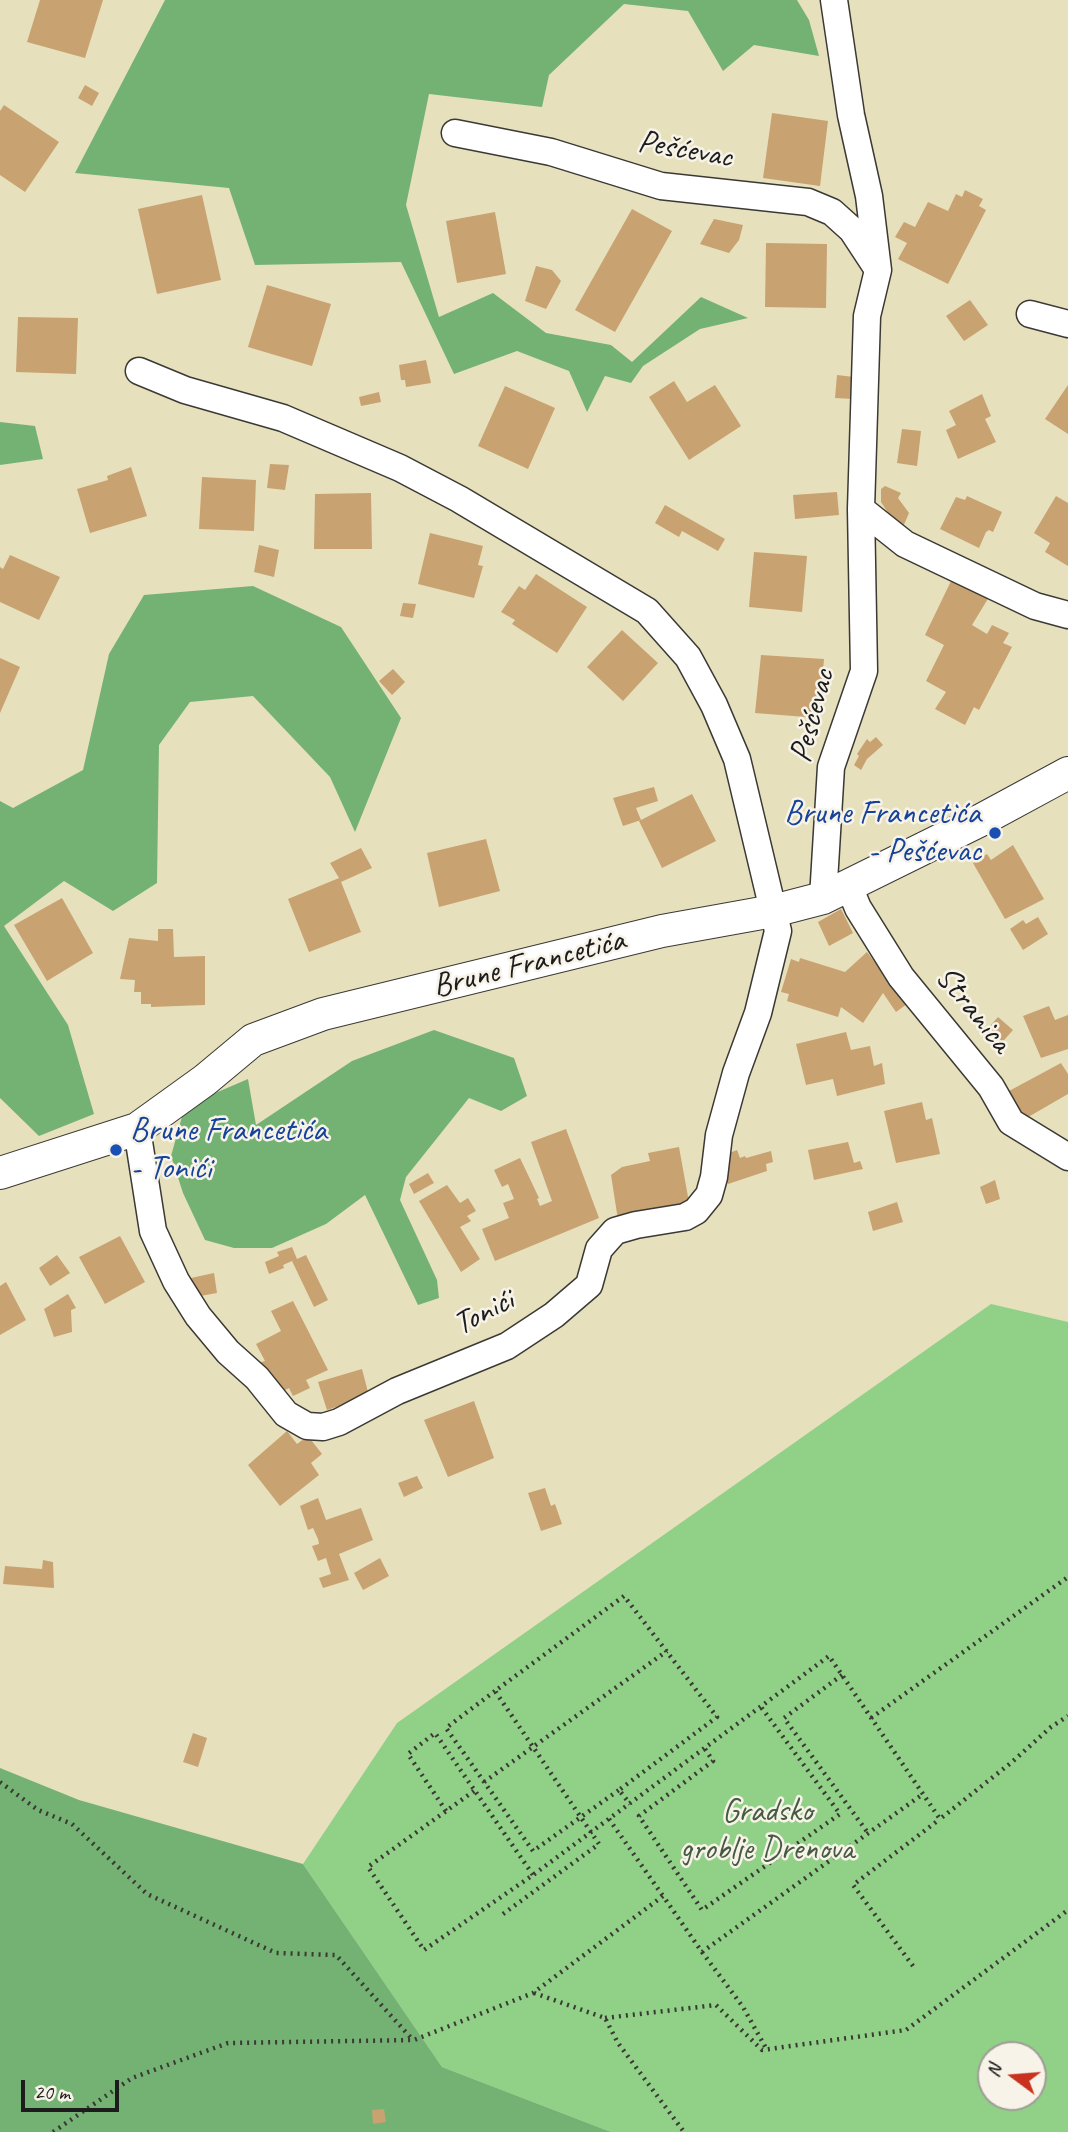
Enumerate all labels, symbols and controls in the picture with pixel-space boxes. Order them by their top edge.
street label: Pešćevac [635,122,735,178]
street label: Pešćevac [782,665,844,767]
place label: Brune Francetića - Pešćevac [784,794,981,872]
marker: Brune Francetića - Pešćevac [987,825,1003,841]
street label: Brune Francetića [429,921,629,1007]
street label: Stranica [926,959,1020,1061]
place label: Brune Francetića - Tonići [130,1111,327,1189]
marker: Brune Francetića - Tonići [108,1142,124,1158]
street label: Tonići [447,1281,521,1345]
park label: Gradsko groblje Drenova [680,1792,854,1870]
north arrow [977,2041,1047,2111]
text: N [981,2062,1007,2080]
scale bar [24,2066,122,2110]
text: 20 m [34,2079,70,2105]

